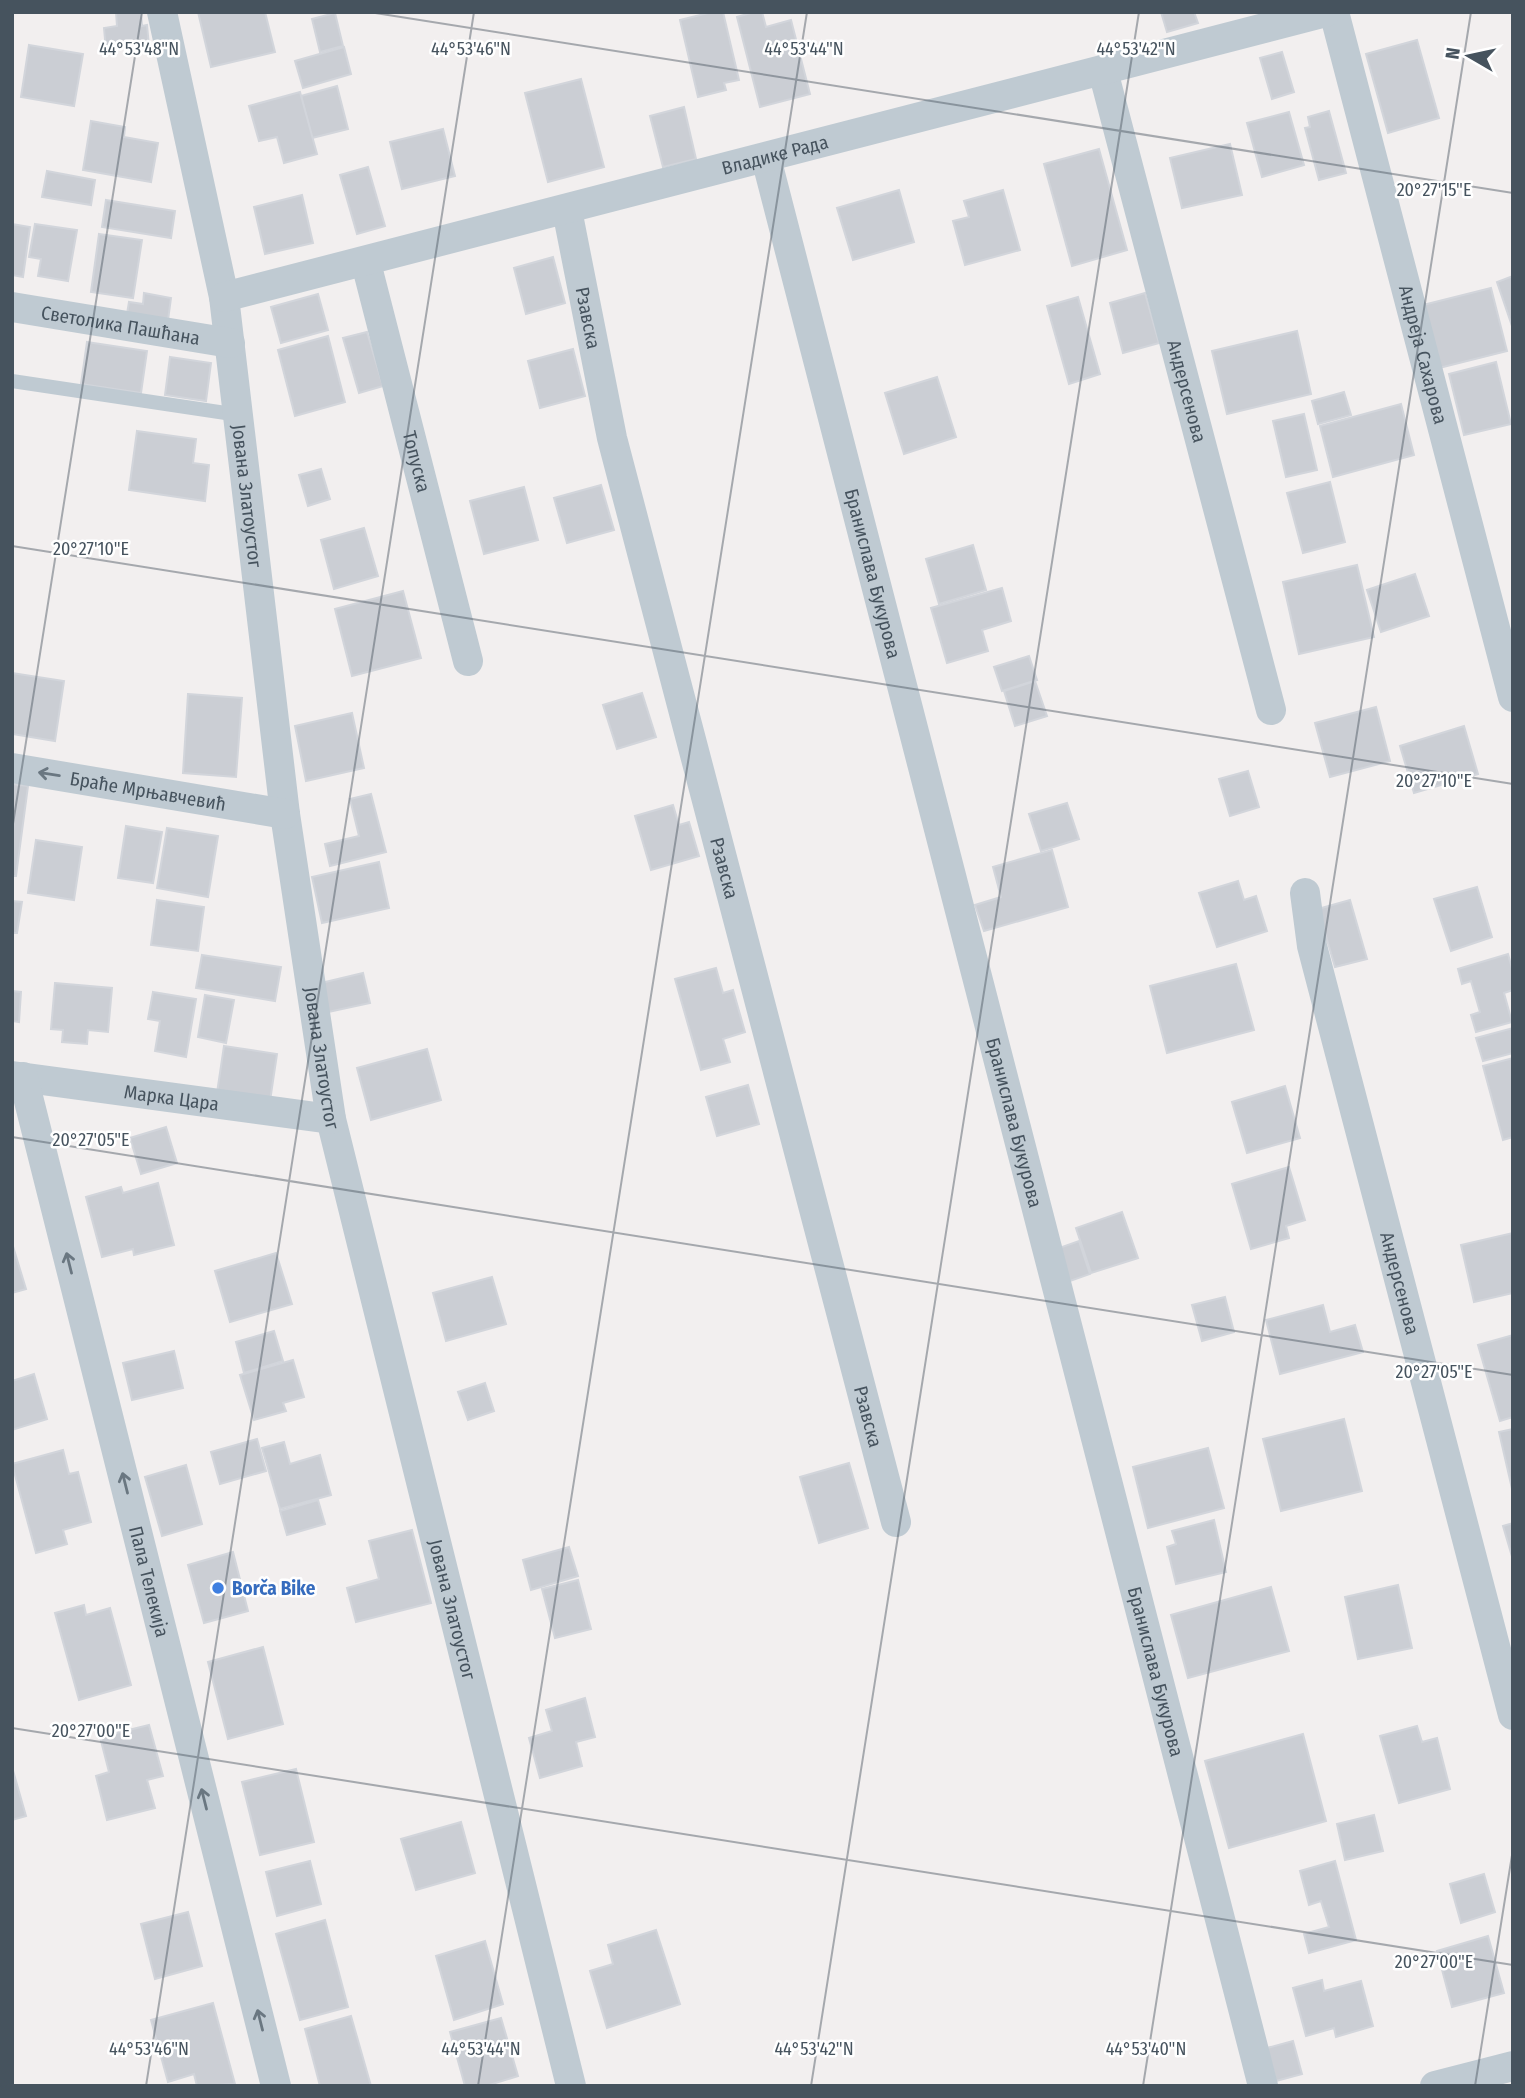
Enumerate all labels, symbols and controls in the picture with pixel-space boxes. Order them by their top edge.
north arrow [1434,21,1504,91]
text: 44°53'48"N [99,38,179,60]
text: 44°53'46"N [431,38,511,60]
text: 44°53'44"N [764,38,844,60]
text: 44°53'42"N [1096,38,1176,60]
text: N [1440,46,1465,61]
street label: Владике Рада [719,130,831,180]
text: 20°27'15"E [1397,179,1471,201]
street label: Андреја Сахарова [1394,283,1452,427]
street label: Рзавска [570,285,605,351]
street label: Светолика Пашћана [39,301,202,350]
street label: Андерсенова [1162,337,1211,445]
street label: Јована Златоустог [227,423,267,569]
street label: Топуска [398,429,435,495]
street label: Бранислава Букурова [840,486,906,661]
text: 20°27'10"E [53,538,129,560]
one-way arrow [38,767,60,780]
street label: Браће Мрњавчевић [68,767,228,816]
text: 20°27'10"E [1396,770,1472,792]
street label: Рзавска [705,835,743,901]
street label: Јована Златоустог [299,985,344,1132]
street label: Бранислава Букурова [981,1035,1047,1210]
street label: Марка Цара [123,1080,220,1116]
text: 20°27'05"E [53,1129,129,1151]
street label: Андерсенова [1375,1230,1424,1337]
one-way arrow [62,1252,75,1275]
text: 20°27'05"E [1396,1361,1472,1383]
street label: Рзавска [849,1384,887,1450]
one-way arrow [118,1472,131,1495]
street label: Пала Телекија [124,1524,174,1639]
street label: Јована Златоустог [424,1537,481,1683]
place label: Borča Bike [232,1577,316,1600]
marker: Borča Bike [210,1580,226,1596]
street label: Бранислава Букурова [1123,1584,1189,1759]
text: 20°27'00"E [52,1720,130,1742]
one-way arrow [197,1788,210,1811]
text: 20°27'00"E [1395,1951,1473,1973]
one-way arrow [253,2009,266,2031]
text: 44°53'46"N [109,2038,189,2060]
text: 44°53'44"N [441,2038,521,2060]
text: 44°53'42"N [774,2038,854,2060]
text: 44°53'40"N [1106,2038,1186,2060]

